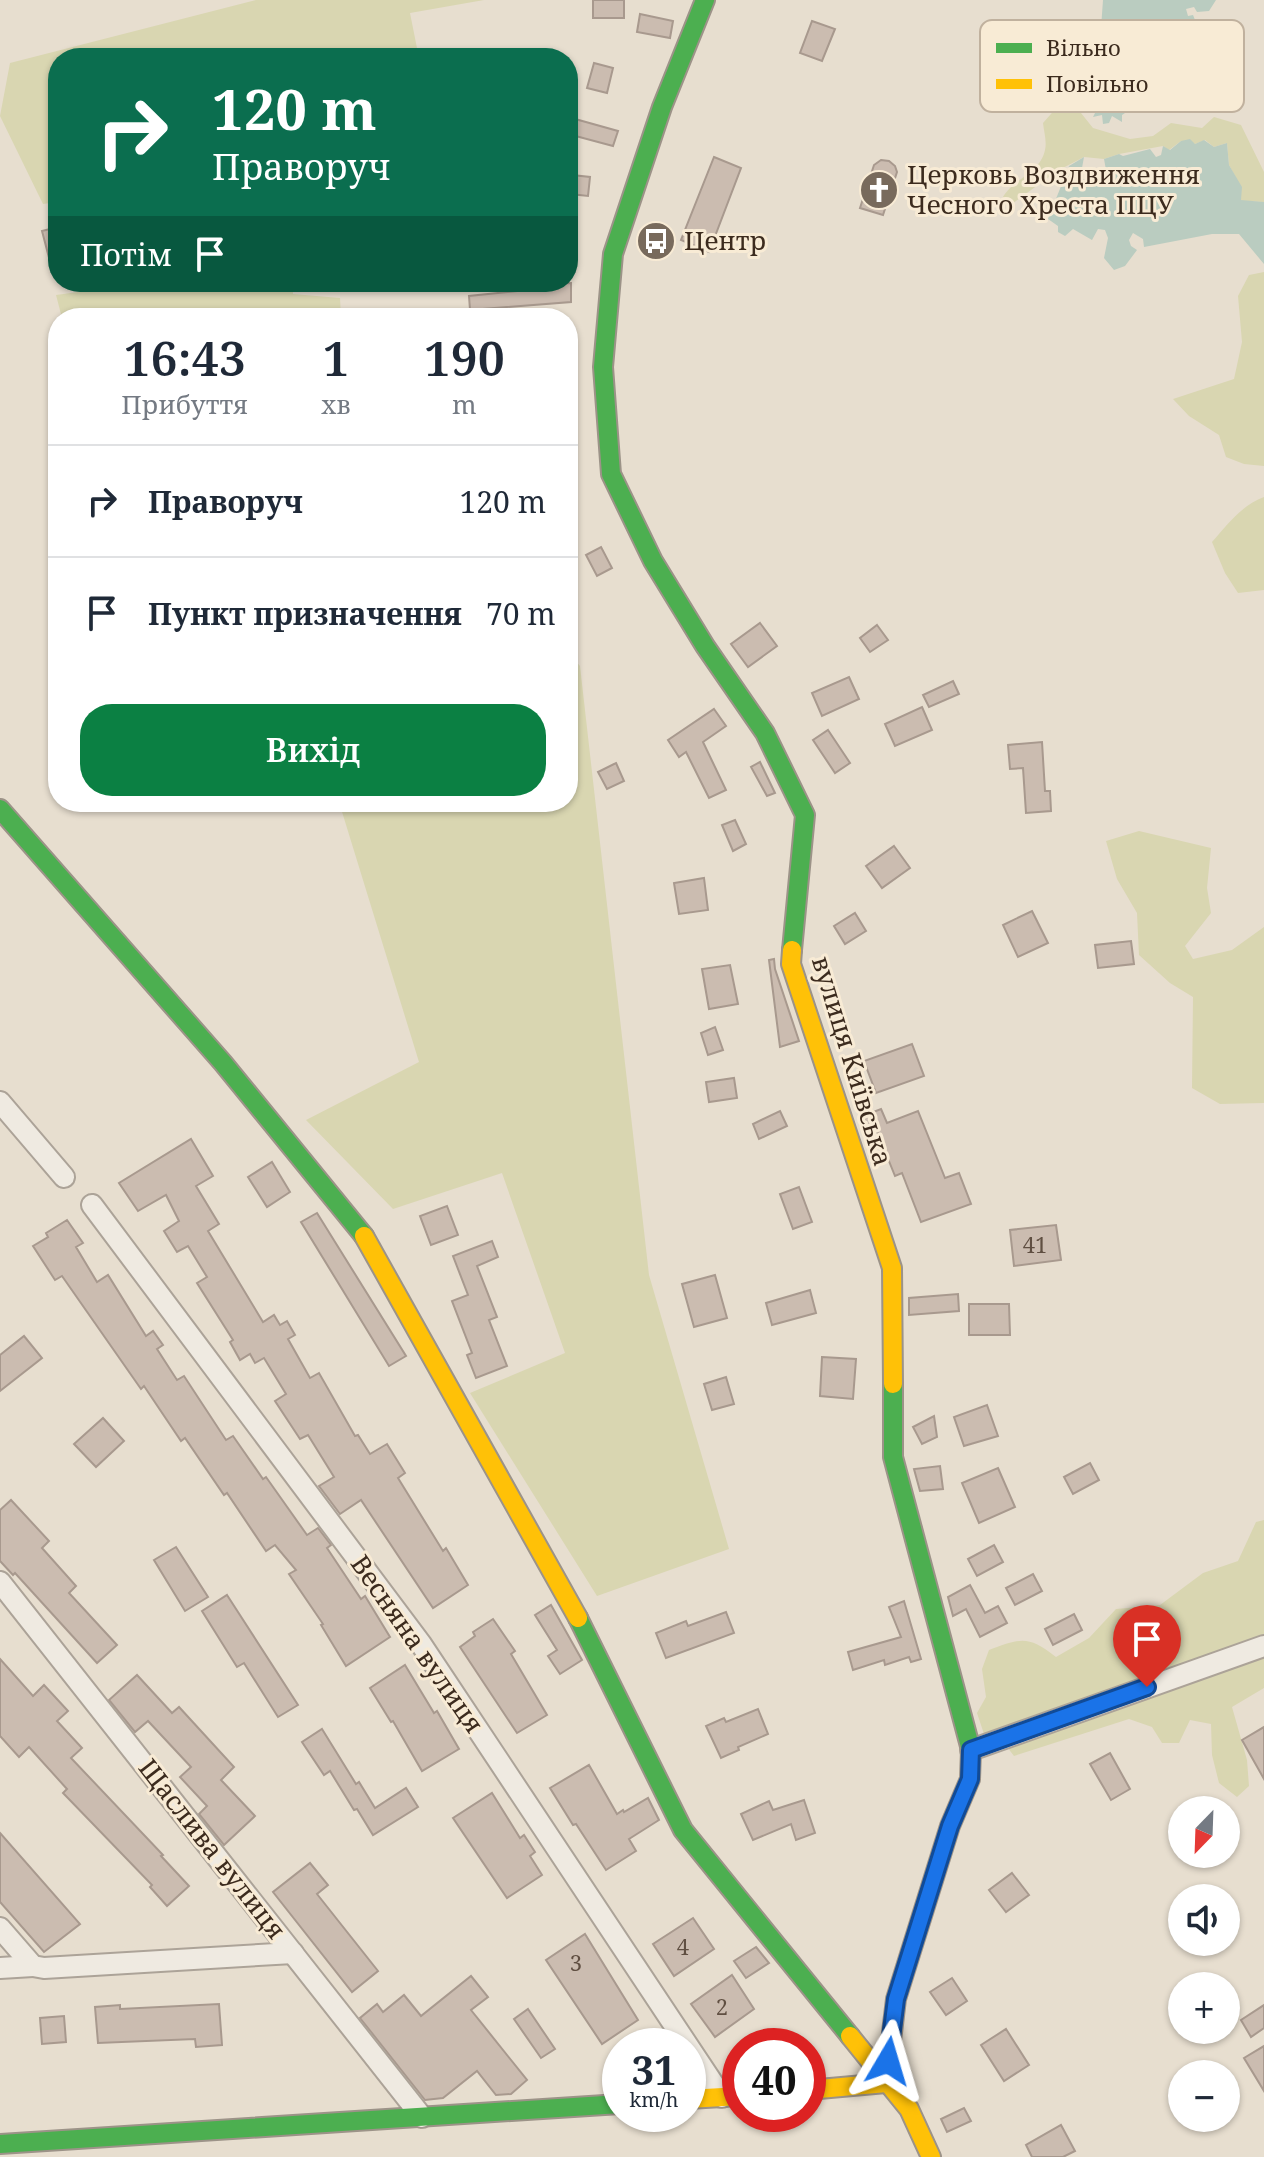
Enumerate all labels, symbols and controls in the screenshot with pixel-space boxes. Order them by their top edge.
legend [980,20,1244,112]
text: Вільно [1046,32,1121,62]
text: Повільно [1046,68,1149,98]
text: 120 m [212,70,377,146]
icon: right [80,80,184,184]
text: Праворуч [212,142,391,191]
place label: Церковь Воздвиження Чесного Хреста ПЦУ [907,156,1200,222]
church icon: Церковь Воздвиження Чесного Хреста ПЦУ [858,169,900,211]
bus stop icon: Центр [635,220,677,262]
place label: Центр [684,222,766,258]
icon: arrive [188,232,232,276]
text: Потім [80,234,172,275]
text: 16:43 [123,325,246,390]
text: 1 [322,325,349,390]
text: 190 [424,325,505,390]
text: Прибуття [121,386,248,422]
text: хв [321,386,351,422]
text: m [452,386,477,422]
icon: right [80,479,124,523]
text: Праворуч [148,481,303,522]
text: 120 m [460,481,546,522]
icon: arrive [80,591,124,635]
text: Пункт призначення [148,593,462,634]
text: 70 m [486,593,556,634]
button: Вихід [80,704,546,796]
street label: вулиця Київська [804,951,902,1170]
house number: 41 [1023,1229,1047,1259]
street label: Весняна вулиця [343,1547,493,1740]
pin [1113,1605,1181,1687]
icon: arrive [1125,1617,1169,1661]
street label: Щаслива вулиця [131,1751,295,1946]
north arrow [1168,1796,1240,1868]
map controls [1168,1796,1240,2132]
button: sound [1168,1884,1240,1956]
house number: 4 [677,1931,689,1961]
house number: 3 [570,1947,582,1977]
button: + [1168,1972,1240,2044]
house number: 2 [716,1991,728,2021]
position arrow [846,2019,930,2103]
speed limit sign: 40 [722,2028,826,2132]
text: 31 [631,2042,677,2097]
button: − [1168,2060,1240,2132]
text: km/h [629,2086,679,2113]

